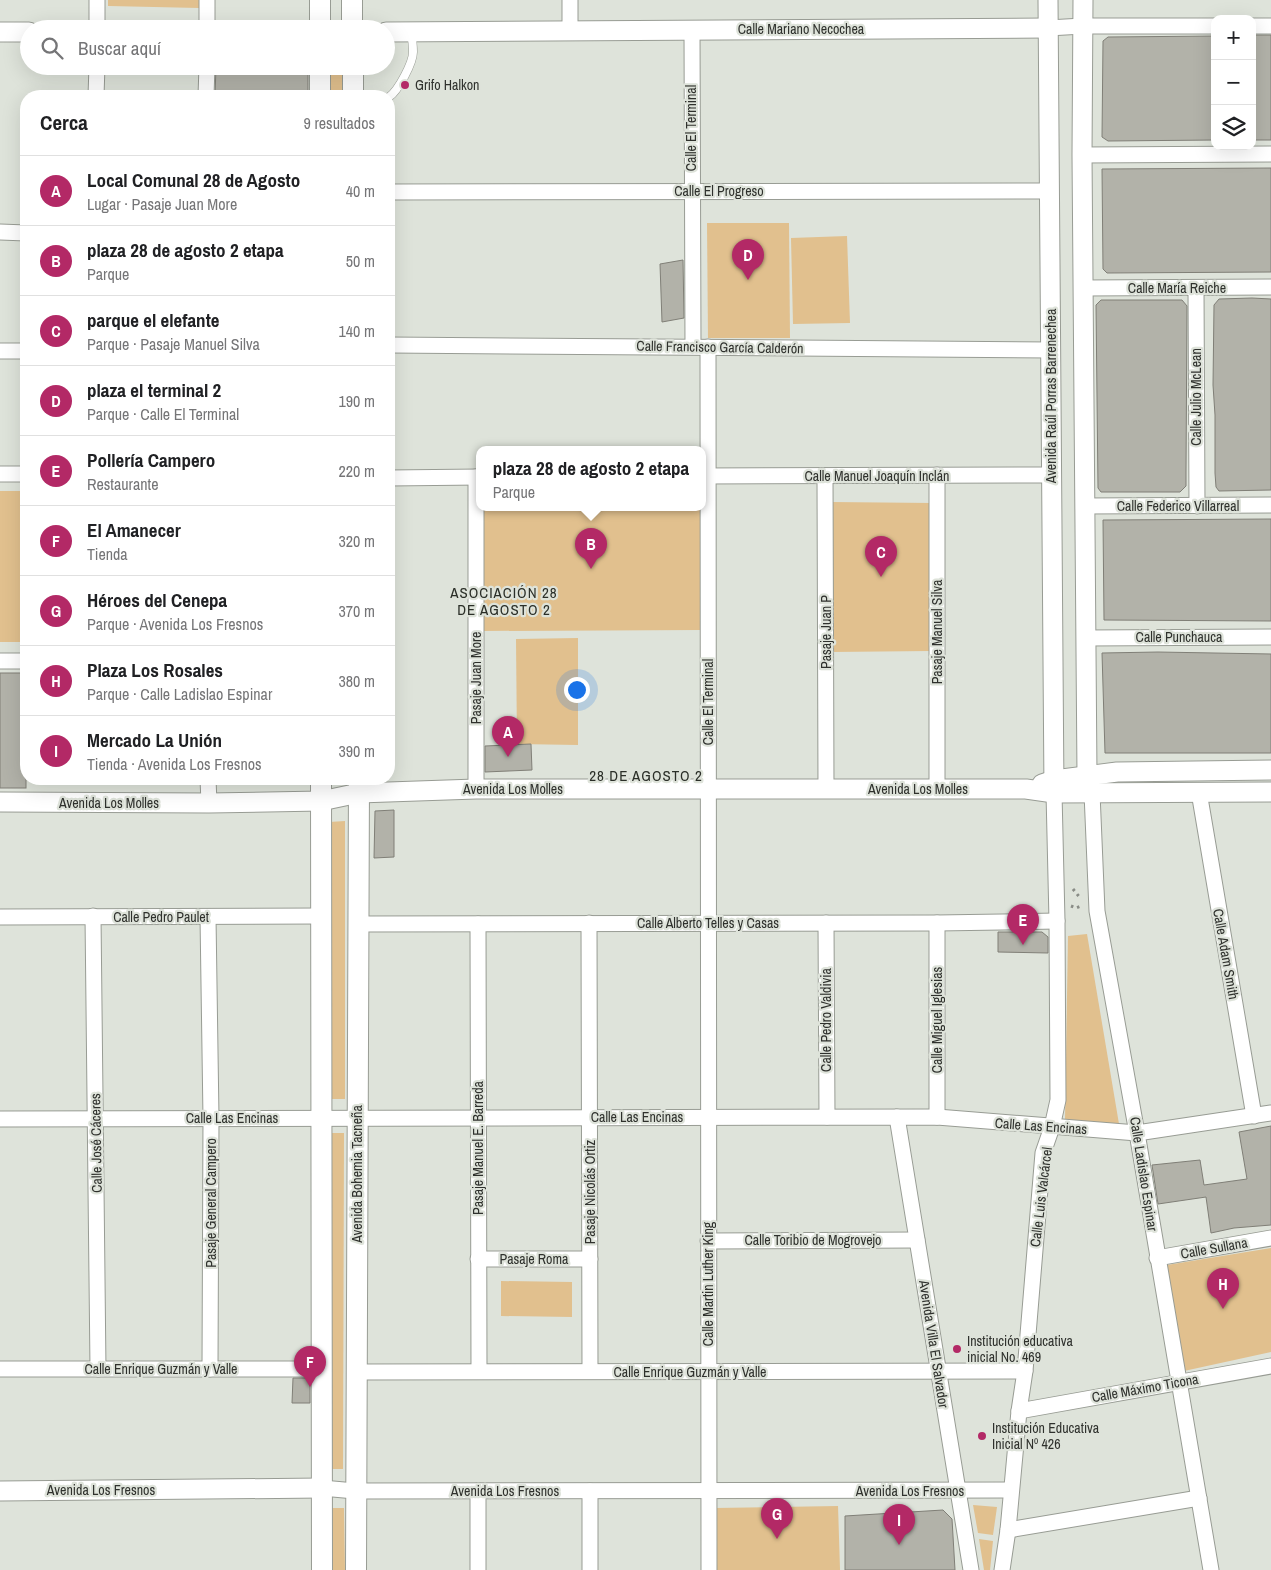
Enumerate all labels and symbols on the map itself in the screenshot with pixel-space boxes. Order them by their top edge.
street label: Calle Mariano Necochea [738,20,865,38]
place label: Grifo Halkon [415,76,479,94]
marker: Grifo Halkon [399,79,411,91]
street label: Calle El Terminal [682,85,700,171]
street label: Calle El Progreso [674,182,764,200]
pin: D [732,239,764,280]
street label: Calle María Reiche [1128,279,1226,297]
street label: Avenida Raúl Porras Barrenechea [1042,308,1060,484]
street label: Calle Francisco García Calderón [636,337,804,357]
street label: Calle Julio McLean [1187,348,1205,446]
street label: Calle Manuel Joaquín Inclán [805,467,949,485]
street label: Calle Federico Villarreal [1117,497,1239,515]
pin: B [575,528,607,569]
pin: C [865,536,897,577]
street label: Pasaje Manuel Silva [928,579,946,684]
district label: ASOCIACIÓN 28 DE AGOSTO 2 [449,582,558,620]
street label: Pasaje Juan P [817,595,835,669]
street label: Calle Punchauca [1136,628,1223,646]
street label: Pasaje Juan More [467,632,485,724]
street label: Calle El Terminal [699,659,717,745]
your location [564,677,590,703]
pin: A [492,716,524,757]
district label: 28 DE AGOSTO 2 [589,765,703,786]
street label: Avenida Los Molles [462,780,563,798]
street label: Avenida Los Molles [867,780,968,798]
street label: Avenida Los Molles [58,794,159,812]
pin: E [1007,904,1039,945]
street label: Calle Adam Smith [1209,907,1243,1001]
street label: Calle Pedro Paulet [113,908,209,926]
street label: Calle Alberto Telles y Casas [637,914,779,932]
street label: Calle Miguel Iglesias [928,966,946,1073]
street label: Calle Pedro Valdivia [817,967,835,1072]
street label: Pasaje Manuel E. Barreda [469,1080,487,1215]
street label: Calle José Cáceres [86,1093,106,1193]
street label: Avenida Bohemia Tacneña [348,1105,366,1244]
street label: Calle Las Encinas [591,1108,684,1126]
street label: Calle Las Encinas [186,1109,279,1127]
street label: Calle Las Encinas [994,1114,1088,1138]
street label: Calle Ladislao Espinar [1126,1116,1162,1233]
street label: Pasaje General Campero [202,1138,220,1268]
street label: Pasaje Nicolás Ortiz [581,1139,599,1244]
street label: Calle Luis Valcárcel [1026,1146,1056,1248]
street label: Calle Martin Luther King [699,1221,717,1346]
street label: Calle Toribio de Mogrovejo [745,1231,882,1249]
street label: Calle Sullana [1179,1233,1249,1263]
street label: Pasaje Roma [500,1250,569,1268]
pin: H [1207,1268,1239,1309]
street label: Avenida Villa El Salvador [915,1278,953,1409]
place label: Institución educativa inicial No. 469 [967,1332,1074,1366]
marker: Institución educativa inicial No. 469 [951,1343,963,1355]
pin: F [294,1346,326,1387]
street label: Calle Enrique Guzmán y Valle [85,1360,237,1378]
street label: Calle Enrique Guzmán y Valle [614,1363,766,1381]
street label: Calle Máximo Ticona [1090,1370,1200,1406]
place label: Institución Educativa Inicial Nº 426 [992,1419,1100,1453]
marker: Institución Educativa Inicial Nº 426 [976,1430,988,1442]
street label: Avenida Los Fresnos [46,1481,155,1499]
street label: Avenida Los Fresnos [450,1482,559,1500]
street label: Avenida Los Fresnos [855,1482,964,1500]
pin: G [761,1498,793,1539]
pin: I [883,1504,915,1545]

